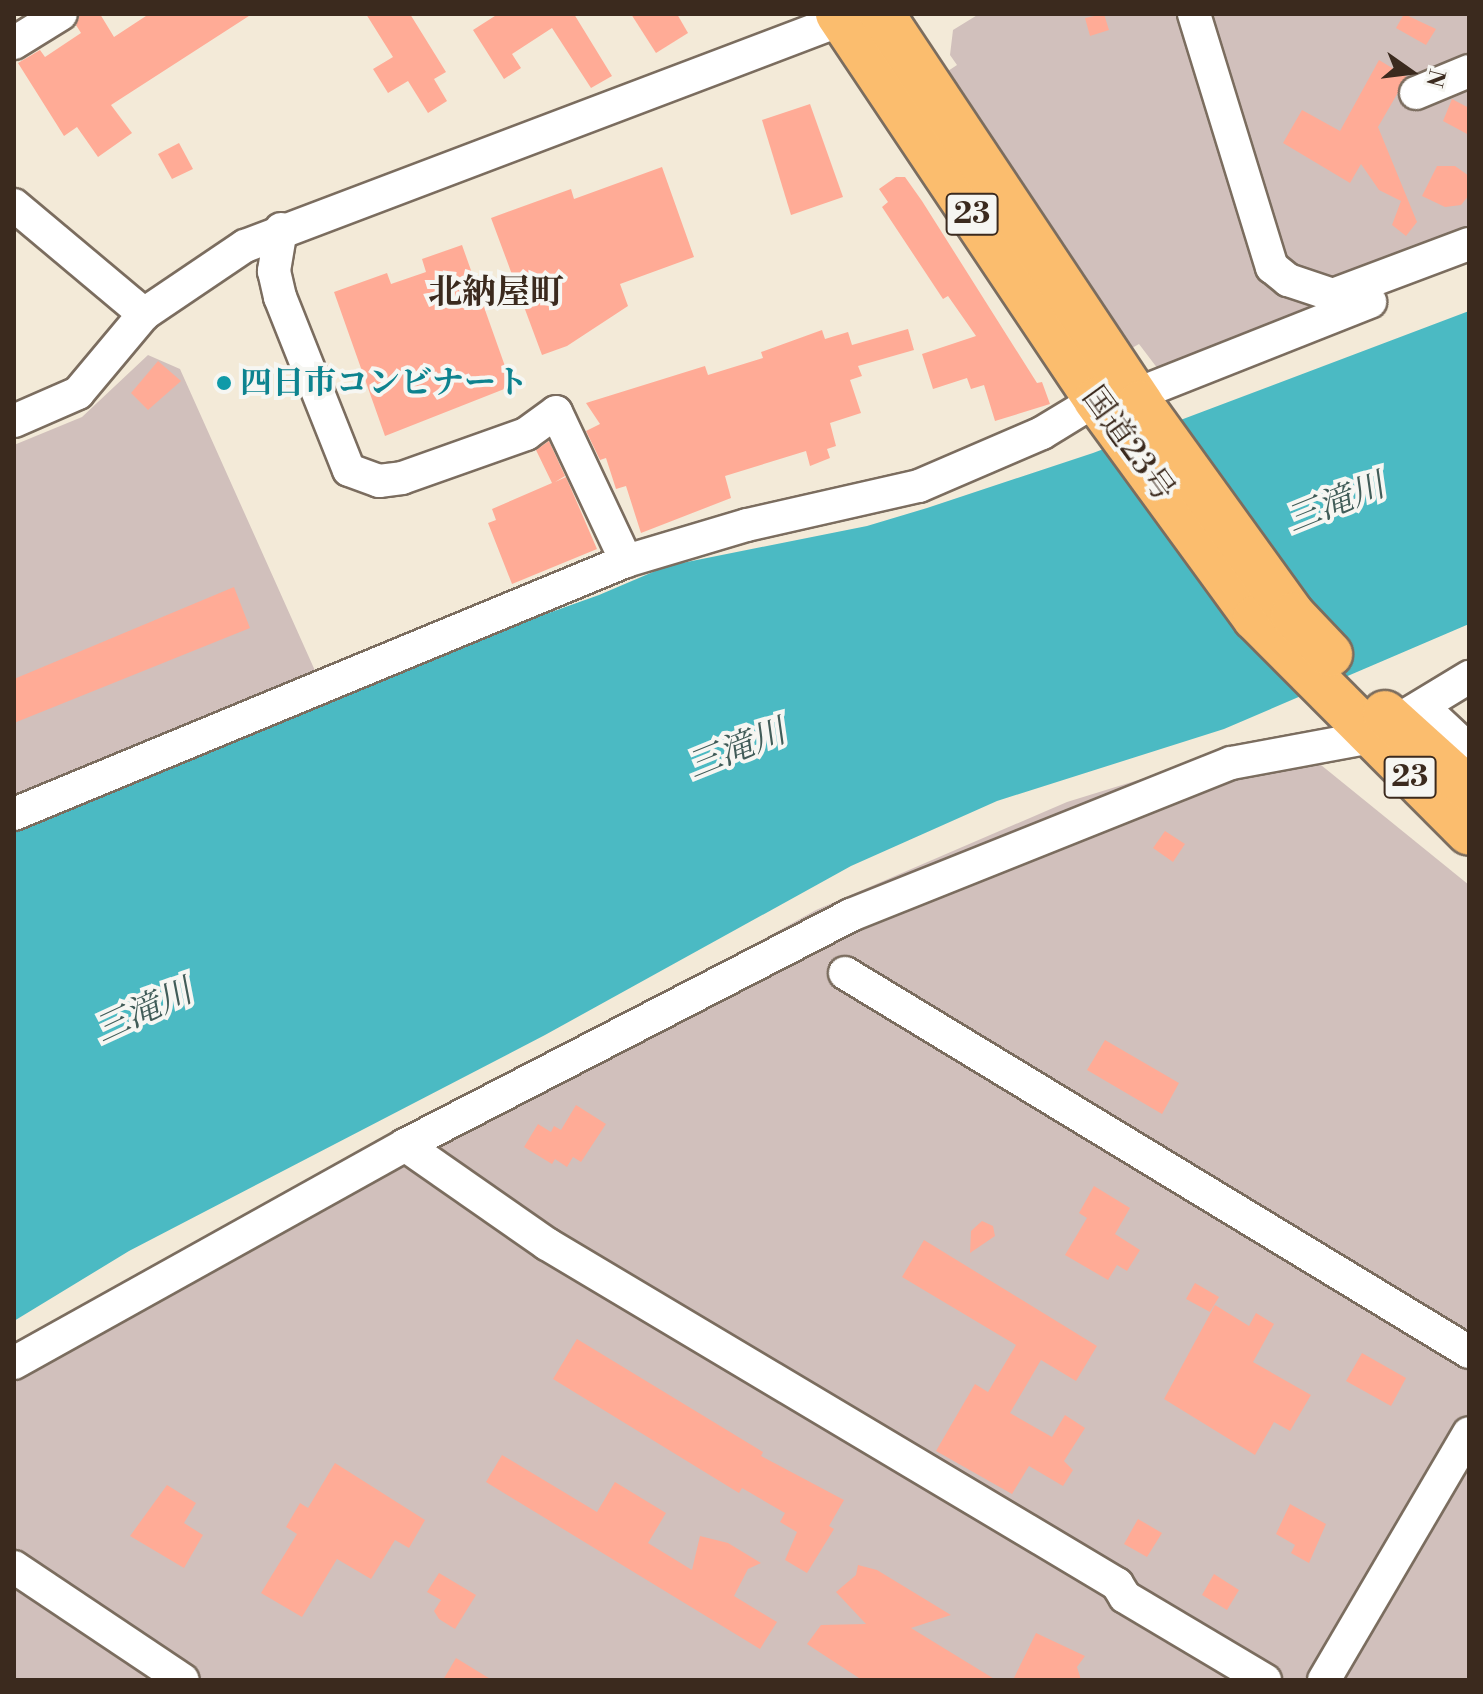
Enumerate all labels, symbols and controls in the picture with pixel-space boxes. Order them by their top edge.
north arrow [1371,32,1451,112]
text: N [1420,66,1450,90]
road number: 23 [944,188,1000,240]
district label: 北納屋町 [428,274,564,314]
place label: 四日市コンビナート [240,364,528,402]
marker: 四日市コンビナート [215,374,233,392]
street label: 国道23号 [1074,379,1182,509]
water label: 三滝川 [1281,466,1391,542]
water label: 三滝川 [682,712,792,788]
road number: 23 [1382,751,1438,803]
water label: 三滝川 [89,972,199,1052]

